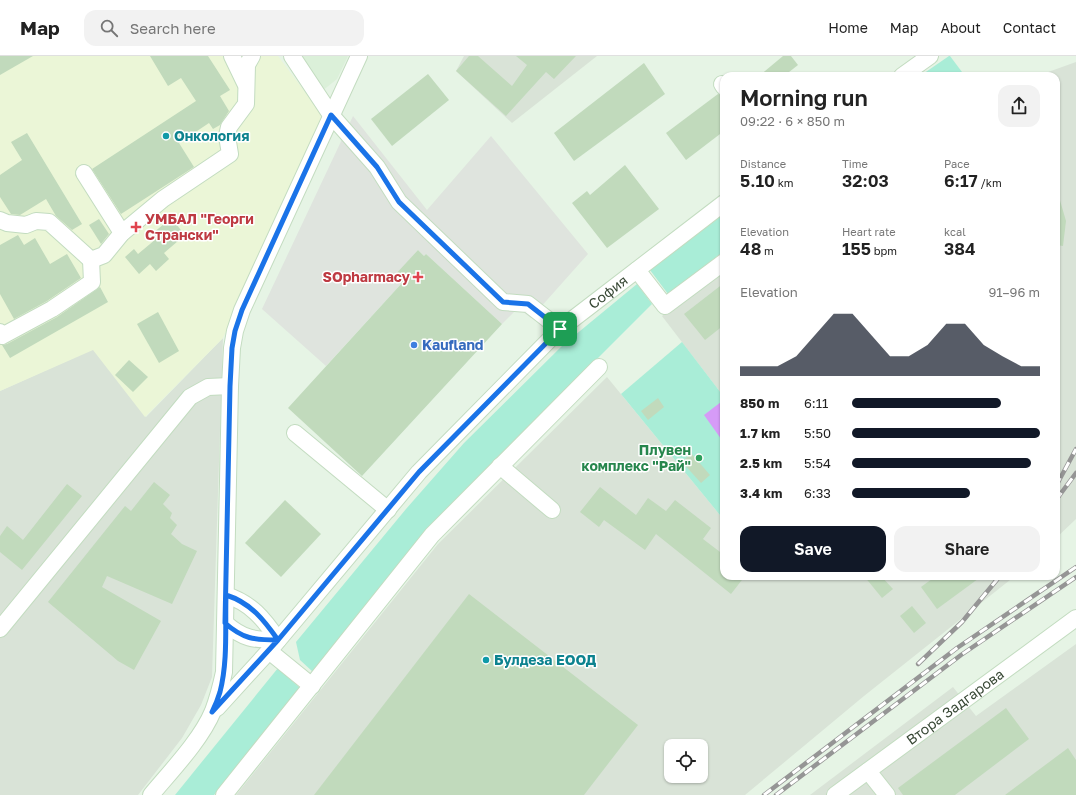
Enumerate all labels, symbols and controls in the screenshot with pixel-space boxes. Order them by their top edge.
search box [84,10,364,46]
text: Map [20,16,60,39]
icon: search [98,17,120,39]
text: Search here [130,19,216,37]
text: Home [828,19,868,36]
text: Map [890,19,918,36]
text: About [940,19,981,36]
text: Contact [1003,19,1056,36]
text: Morning run [740,84,868,111]
button: share [998,85,1040,127]
text: 09:22 · 6 × 850 m [740,113,845,129]
place label: Онкология [174,127,249,144]
marker: Онкология [161,131,171,141]
text: Distance [740,157,786,170]
text: Time [842,157,868,170]
text: Pace [944,157,970,170]
text: 5.10 [740,170,775,191]
text: 32:03 [842,170,889,191]
text: 6:17 [944,170,978,191]
text: km [775,176,794,189]
text: /km [978,176,1002,189]
place label: УМБАЛ "Георги Странски" [145,210,254,243]
marker: УМБАЛ "Георги Странски" [130,221,142,233]
text: Elevation [740,225,789,238]
text: Heart rate [842,225,896,238]
text: kcal [944,225,966,238]
text: 48 [740,238,761,259]
text: 155 [842,238,871,259]
text: 384 [944,238,976,259]
text: m [761,244,774,257]
text: bpm [871,244,897,257]
place label: SOpharmacy [323,268,411,285]
street label: София [585,271,631,312]
marker: SOpharmacy [413,272,423,282]
text: Elevation [740,284,798,300]
text: 91–96 m [988,284,1040,300]
pin [543,312,577,346]
icon: arrive [549,318,571,340]
place label: Kaufland [422,336,483,353]
marker: Kaufland [409,340,419,350]
text: 850 m [740,395,779,411]
text: 6:11 [804,395,828,411]
text: 1.7 km [740,425,780,441]
text: 5:50 [804,425,831,441]
place label: Плувен комплекс "Рай" [582,441,691,474]
marker: Плувен комплекс "Рай" [694,453,704,463]
text: 2.5 km [740,455,782,471]
text: 5:54 [804,455,831,471]
text: 3.4 km [740,485,782,501]
text: 6:33 [804,485,831,501]
button: Save [740,526,886,572]
button: Share [894,526,1040,572]
place label: Булдеза ЕООД [494,651,597,668]
marker: Булдеза ЕООД [481,655,491,665]
street label: Втора Задгарова [903,665,1007,748]
map controls [664,739,708,783]
button: locate [664,739,708,783]

